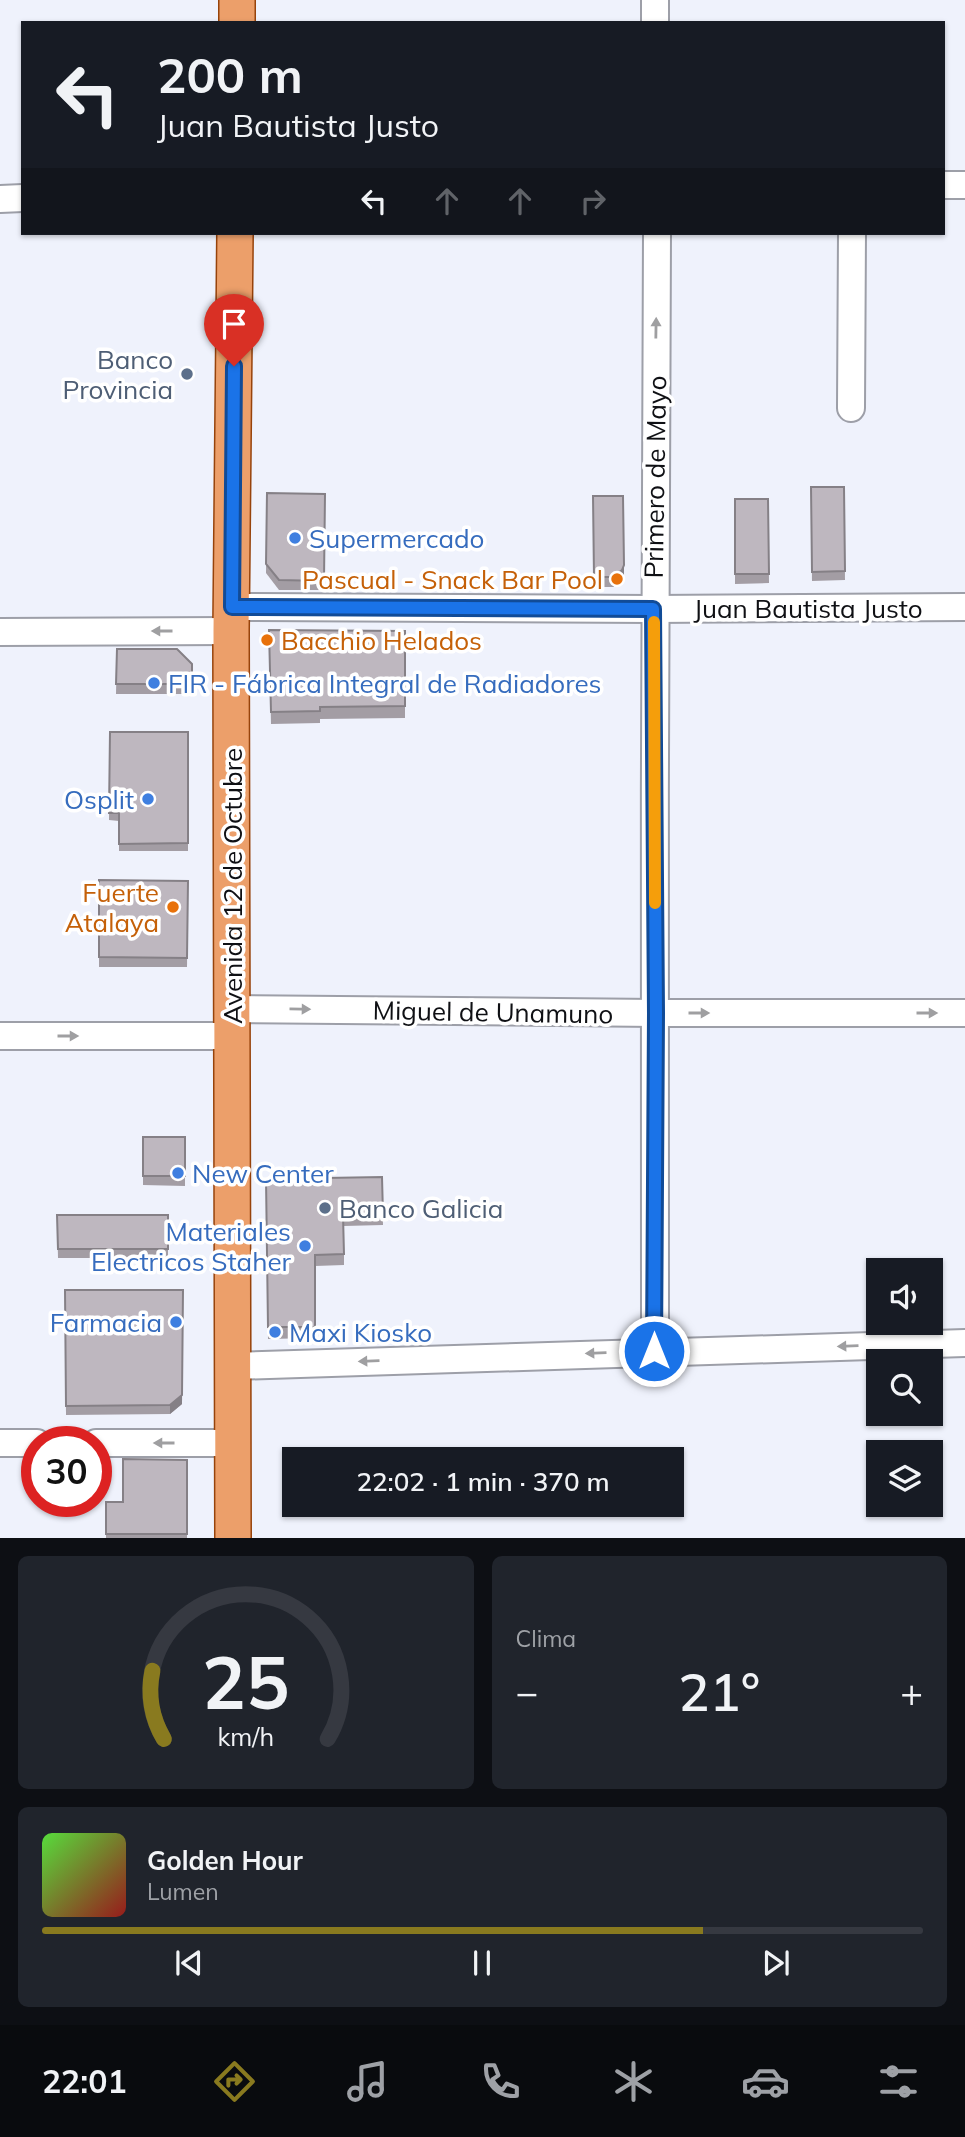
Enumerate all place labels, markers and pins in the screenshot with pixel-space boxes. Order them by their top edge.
pin [204,294,264,366]
place label: Banco Provincia [63,343,173,406]
marker: Banco Provincia [179,366,195,382]
place label: Supermercado [309,522,484,555]
marker: Supermercado [287,530,303,546]
place label: Pascual - Snack Bar Pool [302,563,603,596]
marker: Pascual - Snack Bar Pool [609,571,625,587]
place label: Bacchio Helados [281,624,482,657]
marker: Bacchio Helados [259,632,275,648]
place label: FIR - Fábrica Integral de Radiadores [168,667,602,700]
marker: FIR - Fábrica Integral de Radiadores [146,675,162,691]
place label: Osplit [64,783,134,816]
marker: Osplit [140,791,156,807]
place label: Fuerte Atalaya [65,876,159,939]
marker: Fuerte Atalaya [165,899,181,915]
place label: New Center [192,1157,334,1190]
marker: New Center [170,1165,186,1181]
place label: Banco Galicia [339,1192,503,1225]
marker: Banco Galicia [317,1200,333,1216]
place label: Materiales Electricos Staher [91,1215,292,1278]
marker: Materiales Electricos Staher [297,1238,313,1254]
place label: Farmacia [50,1306,162,1339]
marker: Farmacia [168,1314,184,1330]
place label: Maxi Kiosko [289,1316,432,1349]
marker: Maxi Kiosko [267,1324,283,1340]

